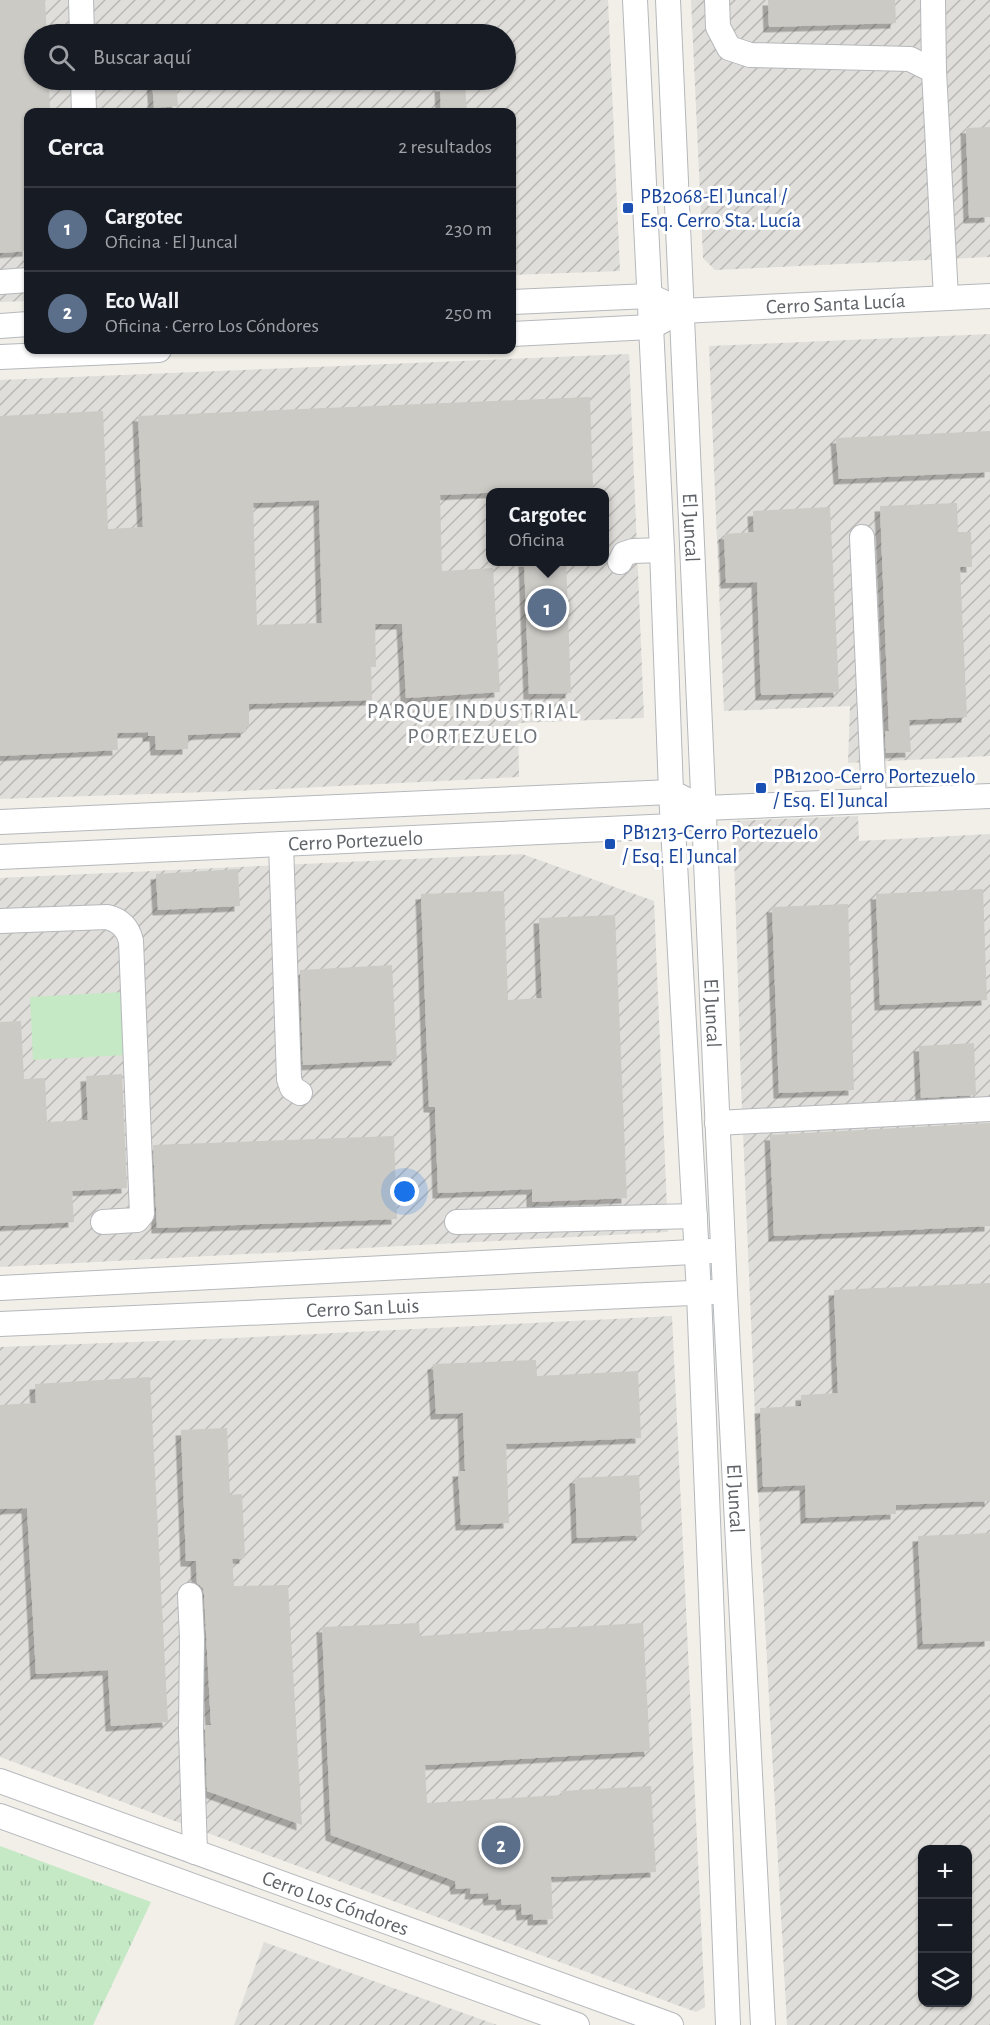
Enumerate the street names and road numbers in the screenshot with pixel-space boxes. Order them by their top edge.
street label: Cerro Santa Lucía [765,290,906,317]
street label: El Juncal [679,492,703,563]
street label: Cerro Portezuelo [288,827,424,854]
street label: El Juncal [701,978,725,1048]
street label: Cerro San Luis [306,1295,420,1321]
street label: El Juncal [723,1463,748,1534]
street label: Cerro Los Cóndores [259,1867,412,1939]

